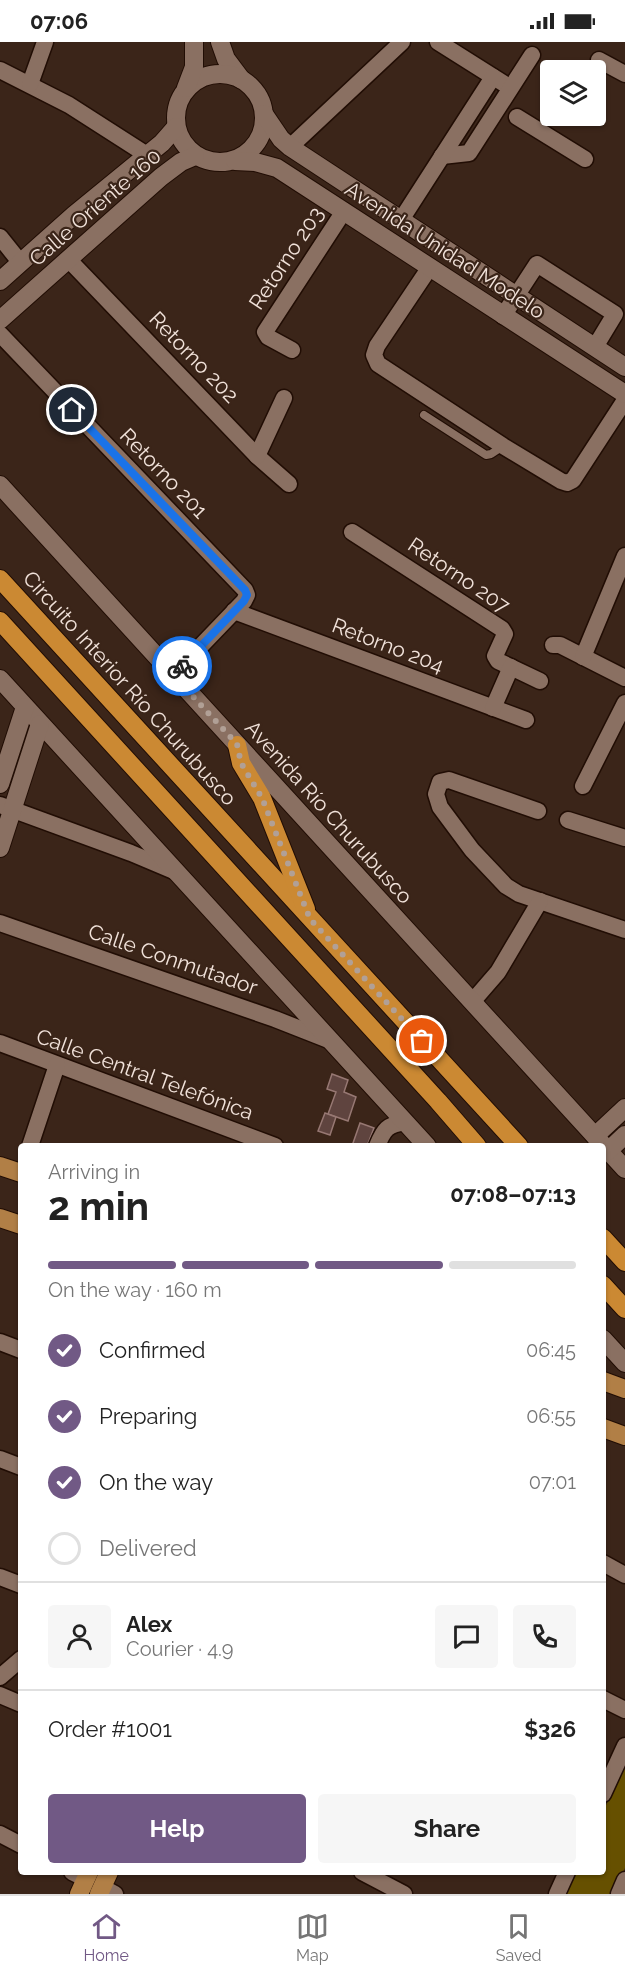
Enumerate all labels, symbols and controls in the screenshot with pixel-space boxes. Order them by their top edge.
text: 07:06 [30,8,88,34]
map controls [540,60,606,126]
button: layers [540,60,606,126]
street label: Calle Oriente 160 [24,143,166,271]
street label: Avenida Unidad Modelo [340,176,550,324]
street label: Retorno 203 [244,202,328,314]
street label: Retorno 202 [144,306,244,408]
pin [46,384,97,435]
icon: home [55,393,88,426]
street label: Retorno 201 [115,423,213,523]
street label: Retorno 207 [403,532,515,619]
street label: Circuito Interior Río Churubusco [18,566,242,810]
street label: Retorno 204 [329,612,447,678]
courier [152,636,212,696]
icon: bike [166,650,199,683]
street label: Avenida Río Churubusco [240,715,418,909]
street label: Calle Conmutador [85,918,261,1000]
pin [396,1015,447,1066]
street label: Calle Central Telefónica [33,1023,257,1125]
icon: bag [405,1024,438,1057]
text: Arriving in [48,1160,140,1184]
text: 07:08–07:13 [450,1181,576,1207]
text: 2 min [48,1183,149,1229]
text: On the way · 160 m [48,1278,222,1302]
icon: check [48,1334,81,1367]
text: Confirmed [99,1337,206,1363]
text: 06:45 [526,1338,576,1362]
icon: check [48,1400,81,1433]
text: Preparing [99,1403,197,1429]
text: 06:55 [526,1404,576,1428]
icon: check [48,1466,81,1499]
text: On the way [99,1469,213,1495]
text: 07:01 [529,1470,576,1494]
text: Delivered [99,1535,197,1561]
button: person [48,1605,111,1668]
button: chat [435,1605,498,1668]
button: phone [513,1605,576,1668]
text: Alex [126,1611,172,1637]
text: Courier · 4.9 [126,1637,234,1661]
text: Order #1001 [48,1716,172,1742]
text: $326 [524,1716,576,1742]
button: Help [48,1794,306,1863]
button: Share [318,1794,576,1863]
tab: Home [83,1910,129,1965]
tab: Map [296,1910,329,1965]
tab: Saved [496,1910,541,1965]

